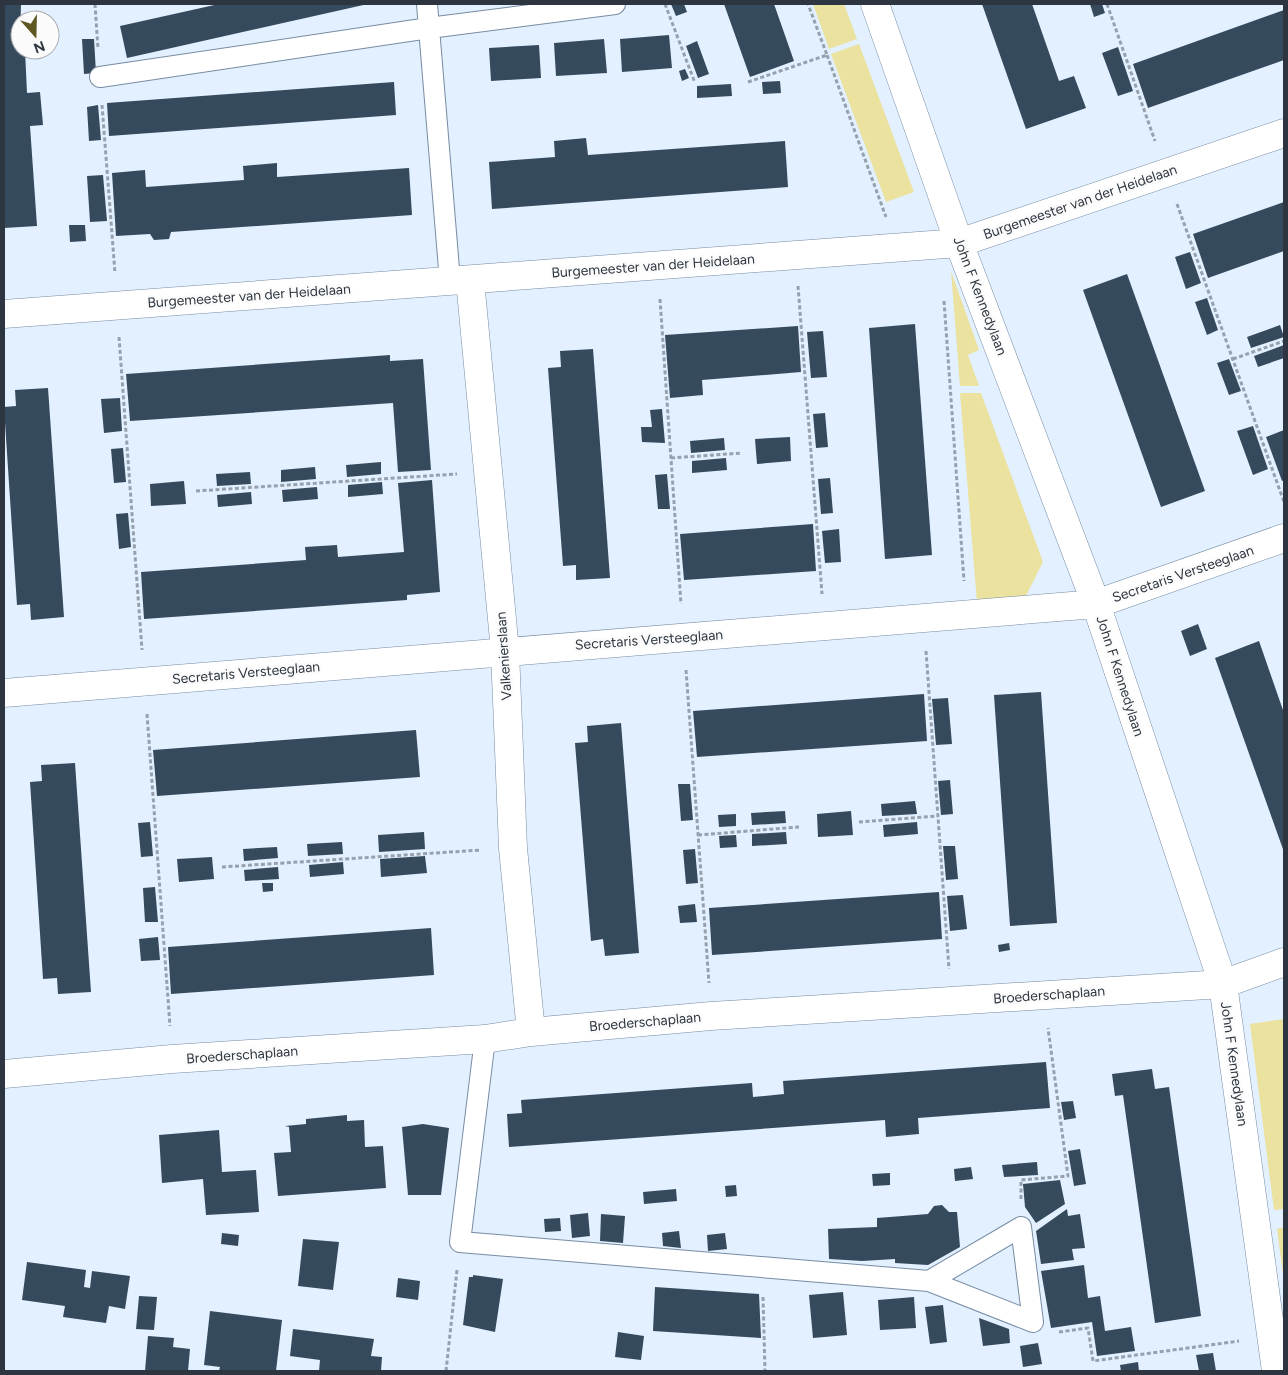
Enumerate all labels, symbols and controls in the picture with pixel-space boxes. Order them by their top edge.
north arrow [10,10,60,60]
text: N [31,37,47,57]
street label: Burgemeester van der Heidelaan [981,161,1179,243]
street label: John F Kennedylaan [950,234,1010,358]
street label: Burgemeester van der Heidelaan [551,250,755,282]
street label: Burgemeester van der Heidelaan [147,280,351,312]
street label: Secretaris Versteeglaan [1110,542,1256,606]
street label: Valkenierslaan [492,611,516,701]
street label: John F Kennedylaan [1093,614,1148,739]
street label: Secretaris Versteeglaan [574,626,724,654]
street label: Secretaris Versteeglaan [171,658,321,688]
street label: Broederschaplaan [992,983,1106,1007]
street label: John F Kennedylaan [1217,1001,1251,1128]
street label: Broederschaplaan [588,1009,702,1035]
street label: Broederschaplaan [185,1043,299,1067]

